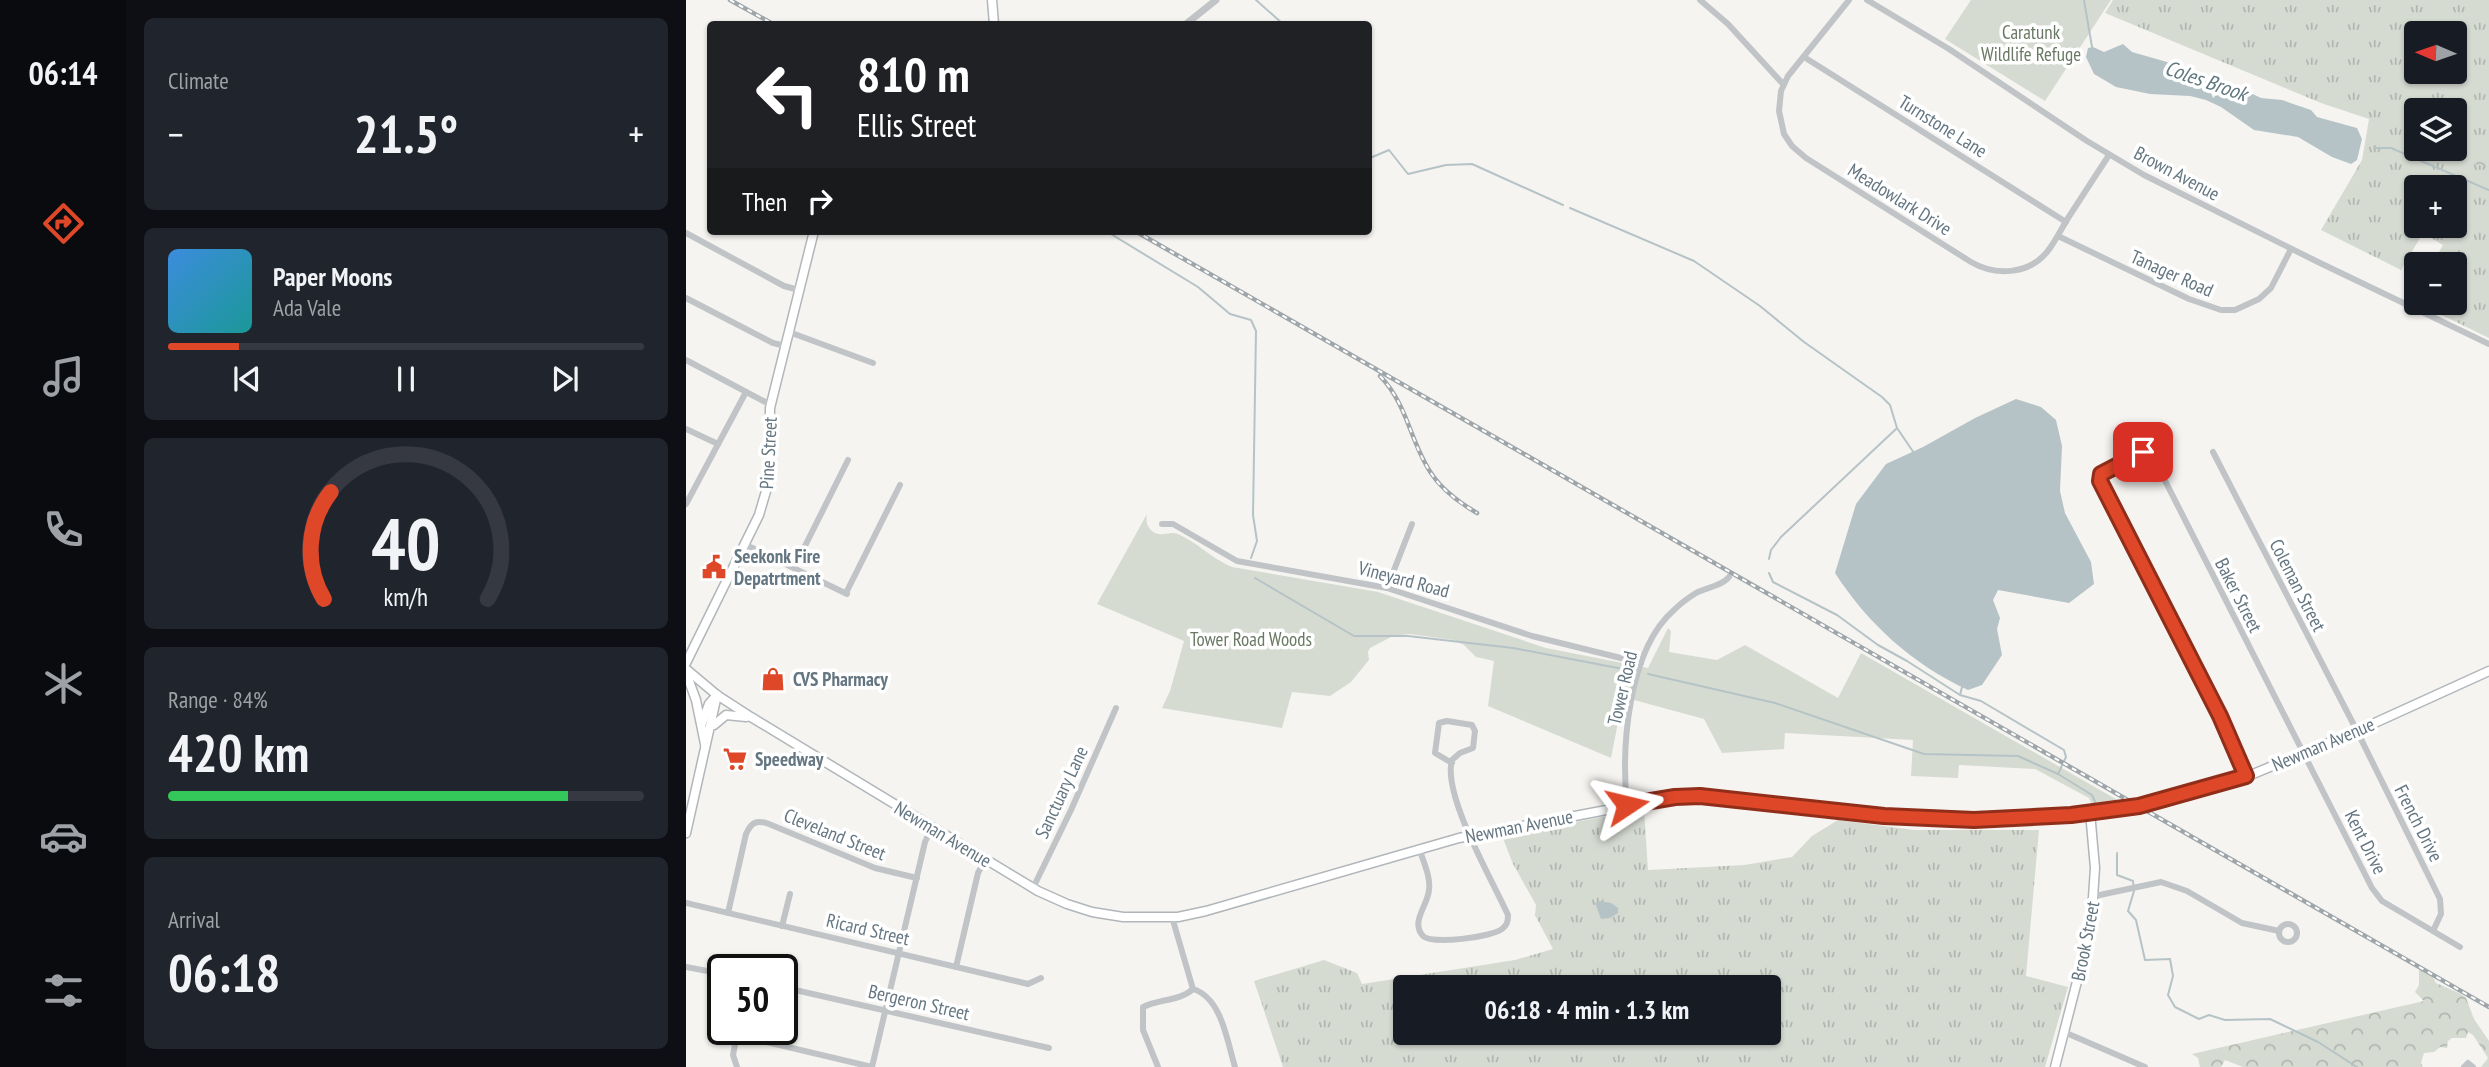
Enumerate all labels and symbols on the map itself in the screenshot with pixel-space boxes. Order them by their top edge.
park label: Caratunk Wildlife Refuge [1981,20,2081,66]
north arrow [2404,21,2468,84]
water label: Coles Brook [2162,54,2254,108]
street label: Turnstone Lane [1894,89,1992,163]
street label: Brown Avenue [2130,141,2224,206]
street label: Meadowlark Drive [1844,158,1956,240]
street label: Tanager Road [2127,244,2217,302]
street label: Pine Street [754,416,782,490]
pin [2113,422,2173,482]
street label: Coleman Street [2265,535,2332,636]
place label: Seekonk Fire Depatrtment [734,544,821,590]
public building icon: Seekonk Fire Depatrtment [700,553,728,581]
street label: Baker Street [2210,554,2268,637]
street label: Vineyard Road [1355,555,1452,603]
park label: Tower Road Woods [1190,627,1312,651]
street label: Tower Road [1602,649,1642,727]
shop icon: CVS Pharmacy [759,665,787,693]
place label: CVS Pharmacy [793,667,888,691]
street label: Newman Avenue [2268,712,2378,776]
street label: Sanctuary Lane [1029,742,1093,842]
supermarket icon: Speedway [721,745,749,773]
place label: Speedway [755,747,824,771]
position arrow [1590,768,1664,842]
street label: French Drive [2389,781,2449,866]
street label: Newman Avenue [890,796,996,872]
street label: Cleveland Street [781,803,890,866]
street label: Newman Avenue [1463,804,1575,848]
street label: Kent Drive [2340,806,2392,878]
street label: Brook Street [2066,898,2105,983]
street label: Ricard Street [824,908,913,950]
speed limit sign: 50 [707,954,798,1045]
street label: Bergeron Street [866,979,973,1025]

